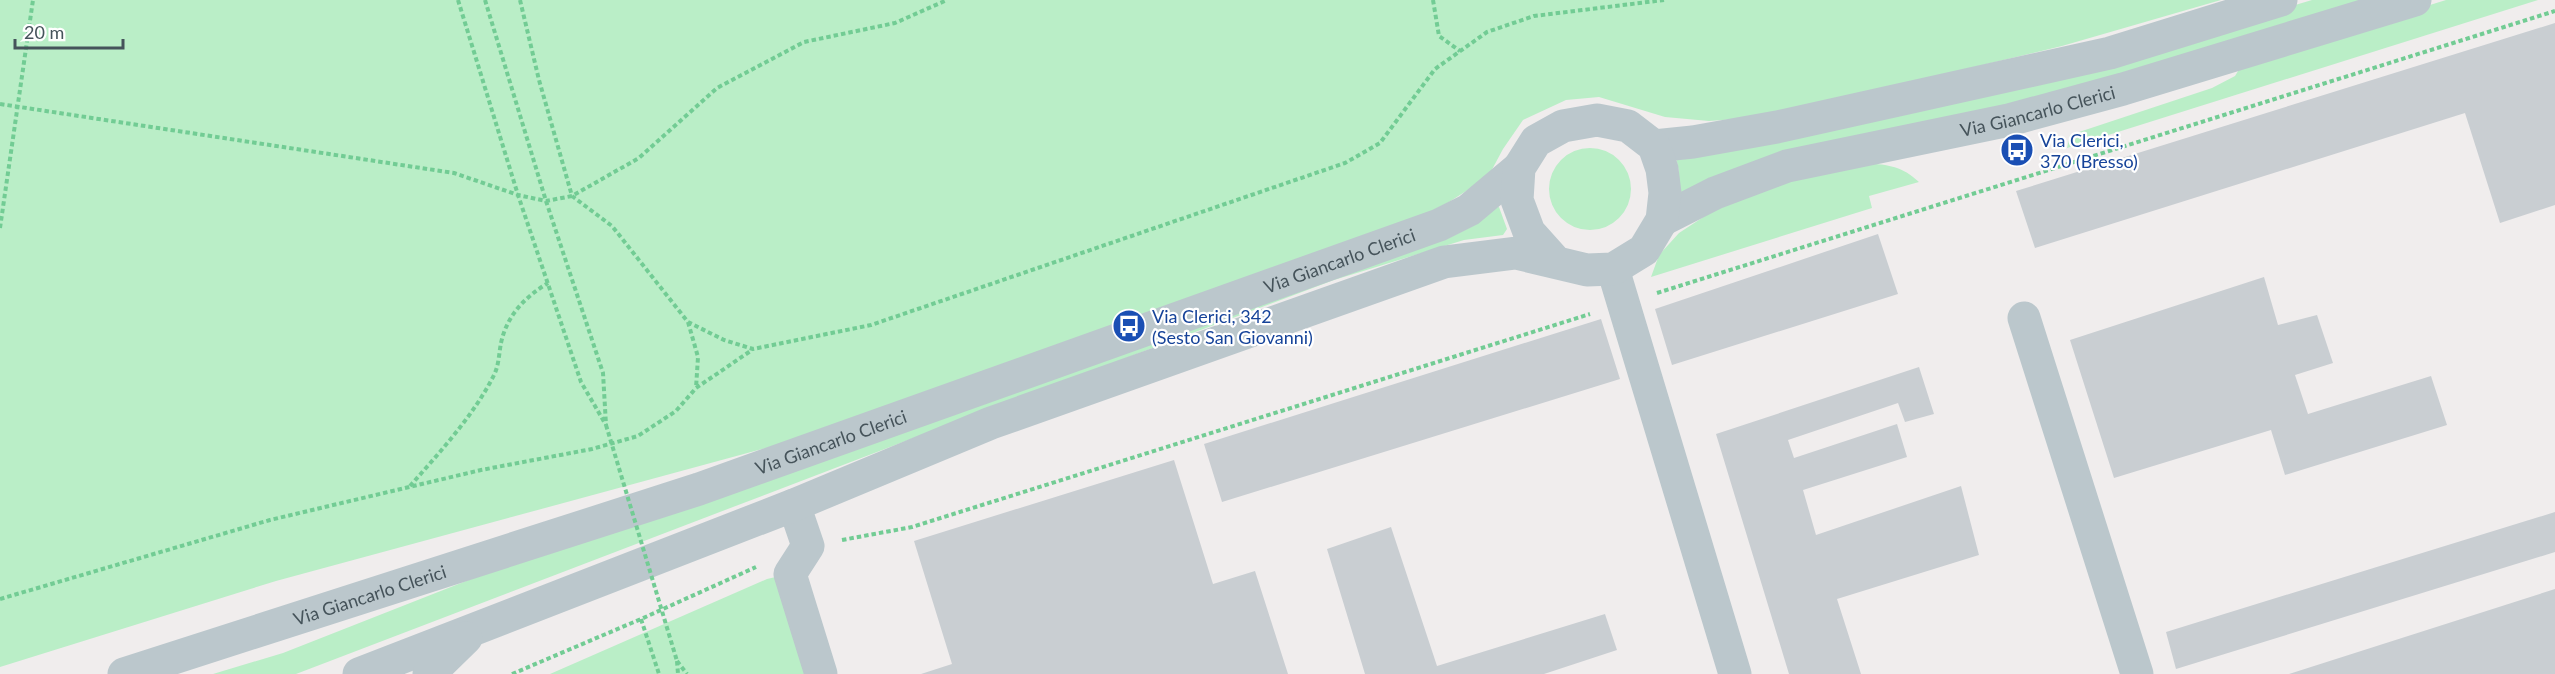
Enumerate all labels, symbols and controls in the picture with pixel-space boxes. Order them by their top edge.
scale bar [15,12,123,50]
text: 20 m [24,21,64,43]
street label: Via Giancarlo Clerici [1958,81,2118,141]
place label: Via Clerici, 370 (Bresso) [2040,129,2138,172]
bus stop icon: Via Clerici, 370 (Bresso) [1999,132,2035,168]
street label: Via Giancarlo Clerici [1261,223,1418,298]
place label: Via Clerici, 342 (Sesto San Giovanni) [1152,305,1313,348]
bus stop icon: Via Clerici, 342 (Sesto San Giovanni) [1111,308,1147,344]
street label: Via Giancarlo Clerici [752,405,910,479]
street label: Via Giancarlo Clerici [290,560,449,630]

